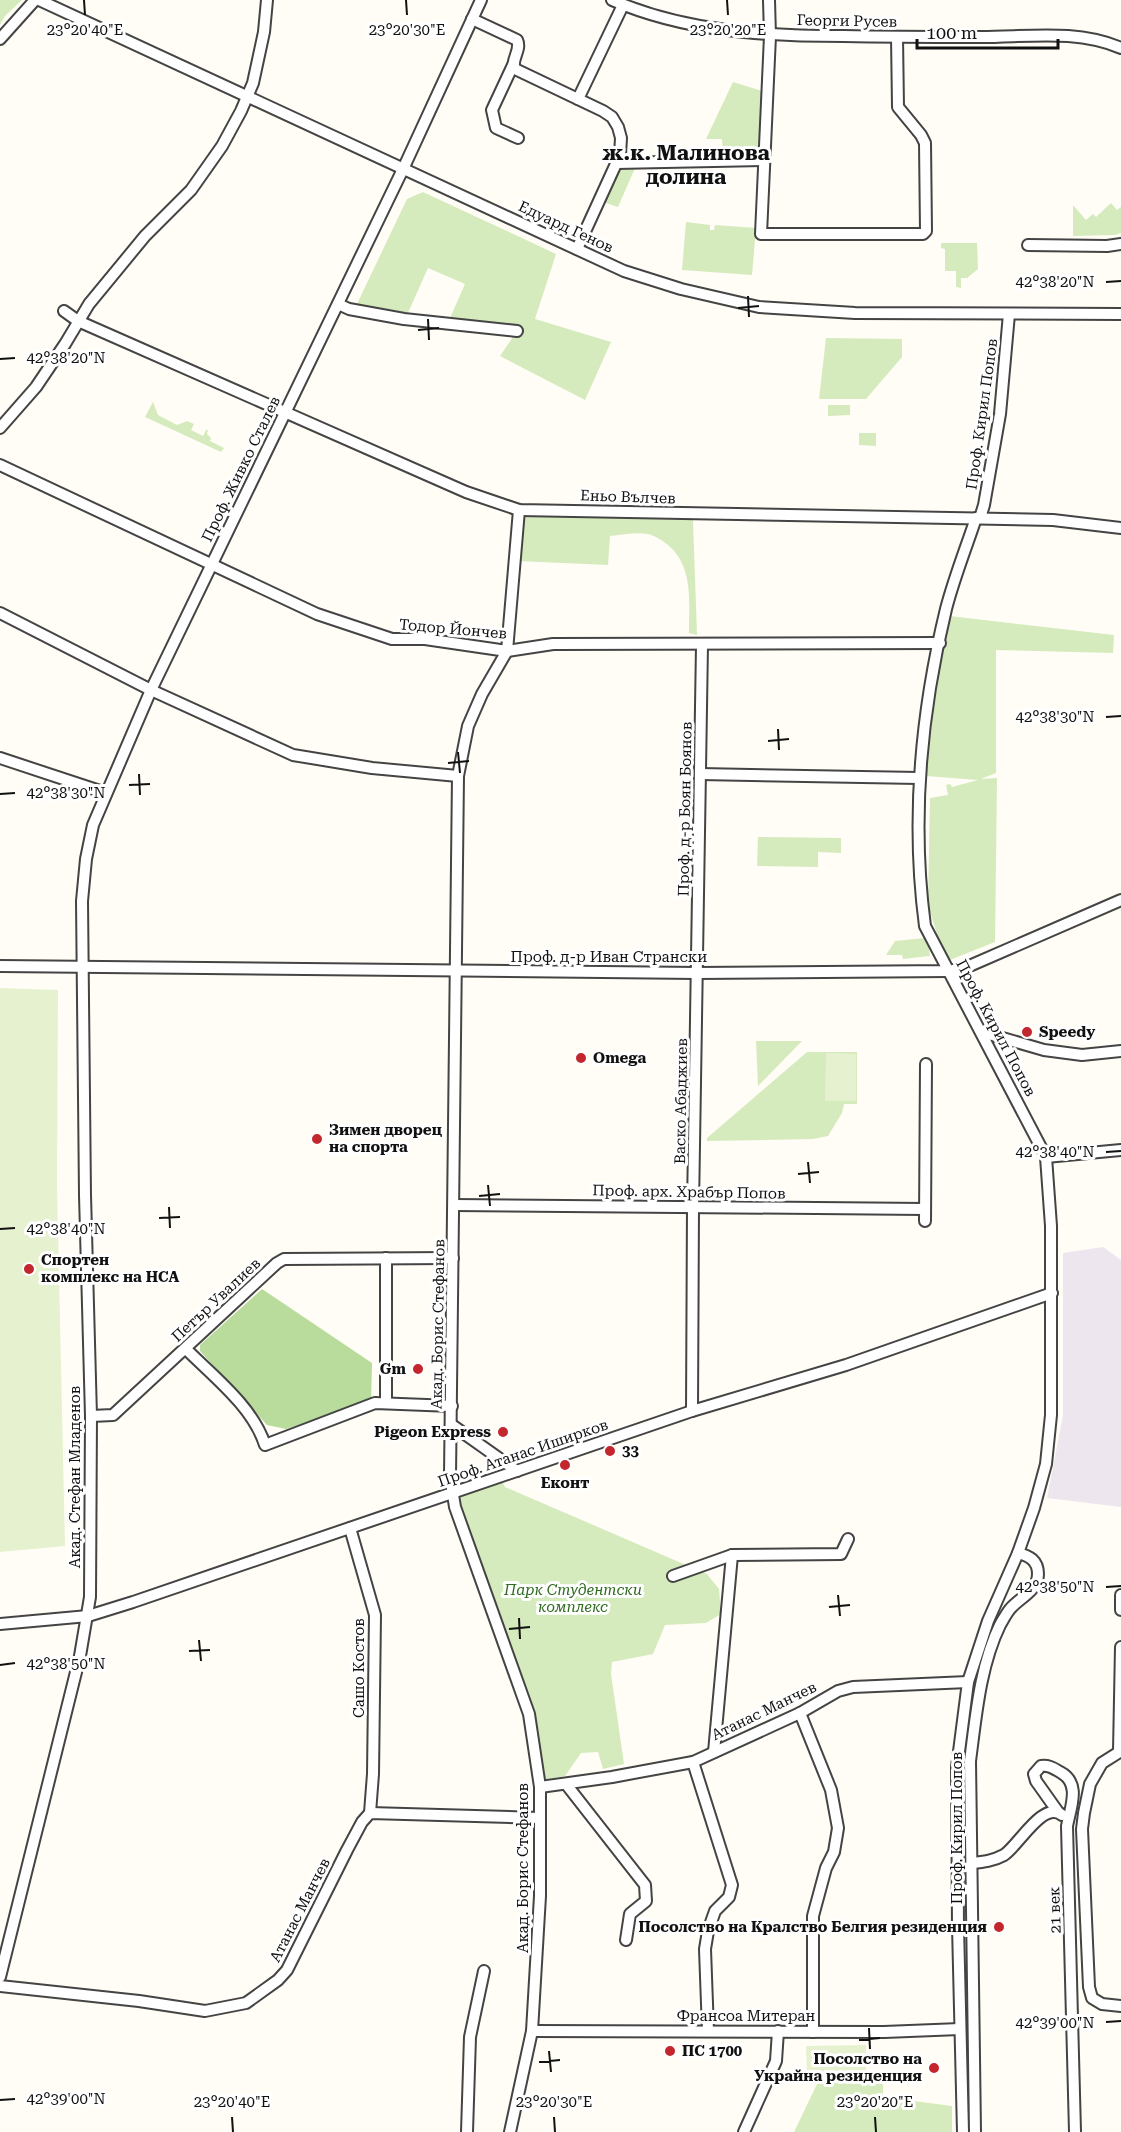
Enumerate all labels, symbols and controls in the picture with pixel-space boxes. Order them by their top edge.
street label: Георги Русев [797,11,897,31]
scale bar [917,12,1058,50]
text: 23°20'40"E [47,21,123,39]
text: 23°20'30"E [369,21,445,39]
text: 23°20'20"E [690,21,766,39]
text: 100 m [926,22,977,43]
district label: ж.к. Малинова долина [602,141,771,189]
street label: Едуард Генов [516,197,616,257]
text: 42°38'20"N [1015,273,1095,291]
street label: Проф. Кирил Попов [962,337,1002,491]
text: 42°38'20"N [26,349,106,367]
street label: Проф. Живко Сталев [198,393,284,545]
street label: Еньо Вълчев [580,486,676,508]
street label: Тодор Йончев [398,615,508,643]
text: 42°38'30"N [1015,708,1095,726]
street label: Проф. д-р Боян Боянов [674,721,696,897]
text: 42°38'30"N [26,784,106,802]
street label: Проф. д-р Иван Странски [511,948,707,966]
street label: Проф. Кирил Попов [952,956,1040,1100]
place label: Speedy [1039,1023,1095,1041]
marker: Speedy [1020,1025,1034,1039]
street label: Васко Абаджиев [671,1038,691,1164]
place label: Omega [593,1049,646,1067]
marker: Omega [574,1051,588,1065]
place label: Зимен дворец на спорта [329,1121,443,1156]
marker: Зимен дворец на спорта [310,1132,324,1146]
text: 42°38'40"N [1015,1143,1095,1161]
street label: Проф. арх. Храбър Попов [592,1181,786,1203]
text: 42°38'40"N [26,1220,106,1238]
street label: Акад. Борис Стефанов [428,1239,448,1409]
place label: Спортен комплекс на НСА [41,1251,179,1286]
street label: Петър Увалиев [168,1254,264,1346]
marker: Спортен комплекс на НСА [22,1262,36,1276]
place label: Gm [380,1360,407,1378]
marker: Gm [411,1362,425,1376]
street label: Акад. Стефан Младенов [66,1386,84,1568]
street label: Проф. Атанас Иширков [435,1415,611,1491]
place label: Pigeon Express [374,1423,491,1441]
marker: Pigeon Express [496,1425,510,1439]
place label: 33 [622,1442,639,1460]
marker: 33 [603,1444,617,1458]
marker: Еконт [558,1458,572,1472]
place label: Еконт [541,1474,589,1492]
text: 42°38'50"N [1015,1578,1095,1596]
park label: Парк Студентски комплекс [503,1581,642,1616]
street label: Сашо Костов [350,1618,368,1718]
text: 42°38'50"N [26,1655,106,1673]
street label: Атанас Манчев [709,1678,819,1744]
street label: Проф. Кирил Попов [948,1752,966,1904]
street label: Акад. Борис Стефанов [514,1783,532,1953]
street label: Атанас Манчев [266,1855,334,1965]
street label: 21 век [1045,1886,1065,1934]
place label: Посолство на Кралство Белгия резиденция [639,1918,988,1936]
marker: Посолство на Кралство Белгия резиденция [992,1920,1006,1934]
street label: Франсоа Митеран [677,2007,816,2025]
text: 42°39'00"N [1015,2014,1095,2032]
place label: ПС 1700 [682,2042,743,2060]
marker: ПС 1700 [663,2044,677,2058]
place label: Посолство на Украйна резиденция [754,2050,923,2085]
marker: Посолство на Украйна резиденция [927,2061,941,2075]
text: 42°39'00"N [26,2090,106,2108]
text: 23°20'40"E [194,2093,270,2111]
text: 23°20'30"E [516,2093,592,2111]
text: 23°20'20"E [837,2093,913,2111]

